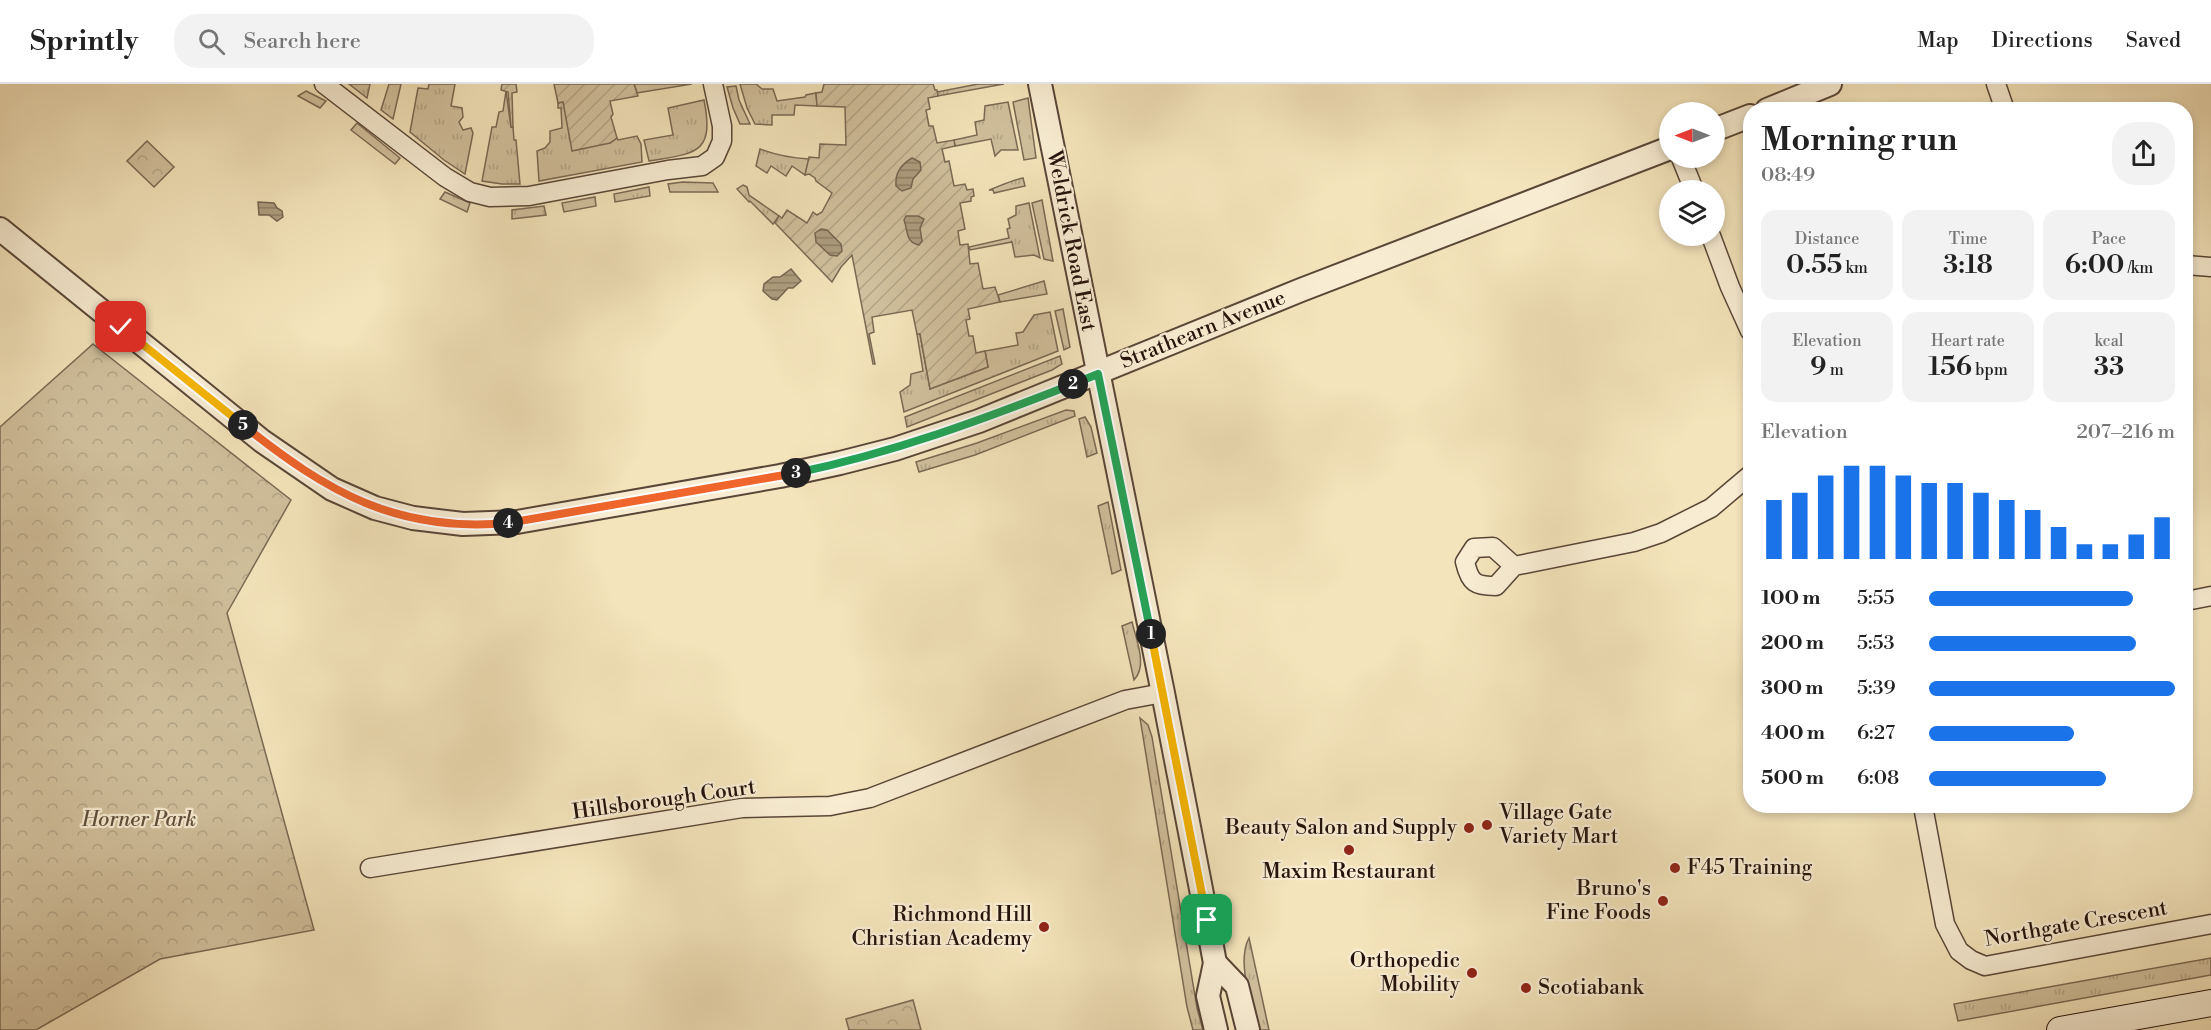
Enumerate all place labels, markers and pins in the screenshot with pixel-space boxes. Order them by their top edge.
pin [95,301,146,352]
pin: 2 [1058,369,1088,399]
pin: 5 [228,410,258,440]
pin: 3 [781,458,811,488]
pin: 4 [493,508,523,538]
pin: 1 [1136,619,1166,649]
place label: Village Gate Variety Mart [1498,800,1619,850]
place label: Beauty Salon and Supply [1224,815,1458,841]
marker: Village Gate Variety Mart [1480,818,1494,832]
marker: Beauty Salon and Supply [1462,821,1476,835]
marker: Maxim Restaurant [1342,843,1356,857]
place label: F45 Training [1687,855,1813,881]
place label: Maxim Restaurant [1262,859,1436,885]
marker: F45 Training [1668,861,1682,875]
place label: Bruno's Fine Foods [1546,876,1651,926]
pin [1181,894,1232,945]
marker: Bruno's Fine Foods [1656,894,1670,908]
place label: Richmond Hill Christian Academy [851,902,1033,952]
marker: Richmond Hill Christian Academy [1037,920,1051,934]
place label: Orthopedic Mobility [1350,948,1461,998]
marker: Orthopedic Mobility [1465,966,1479,980]
place label: Scotiabank [1538,975,1644,1001]
marker: Scotiabank [1519,981,1533,995]

